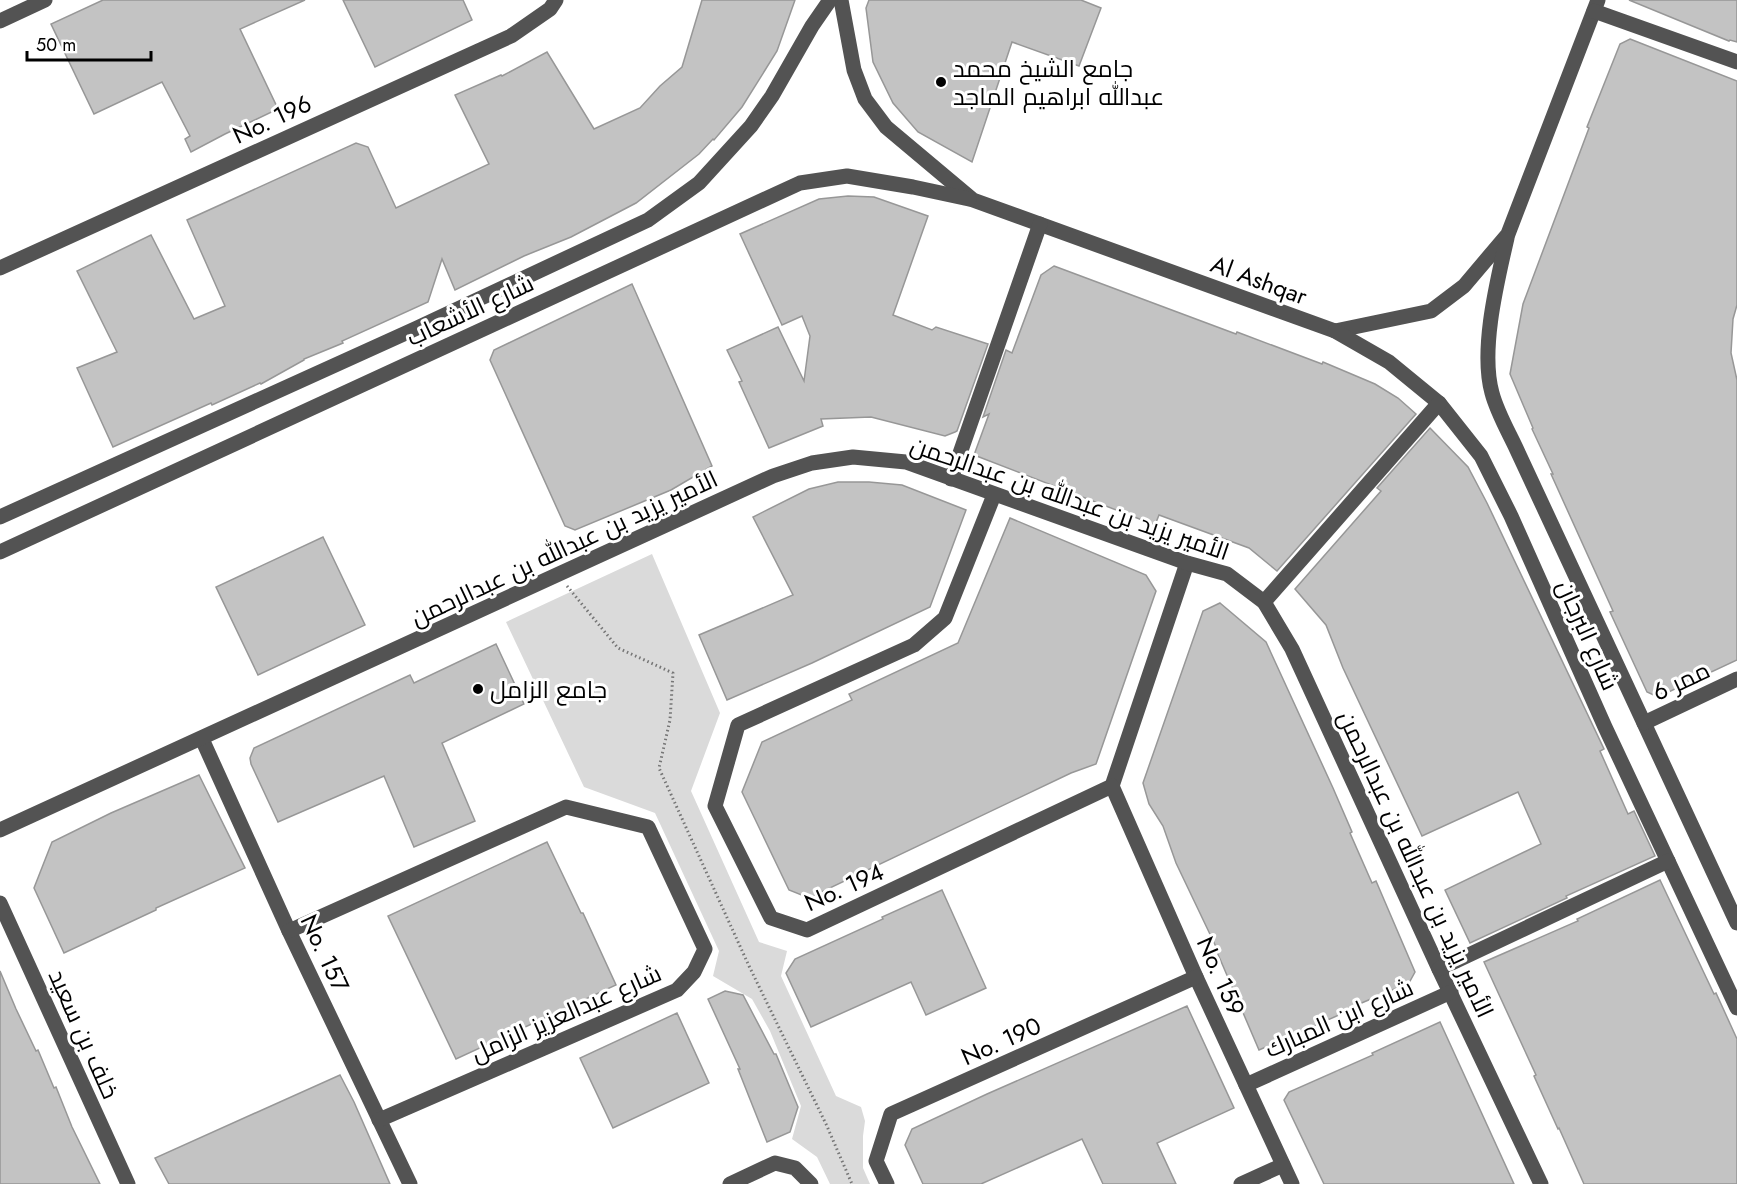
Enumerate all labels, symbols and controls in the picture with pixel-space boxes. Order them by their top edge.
scale bar [27,24,152,62]
text: 50 m [36,32,76,58]
place label: جامع الشيخ محمد عبدالله ابراهيم الماجد [953,51,1164,114]
marker: جامع الشيخ محمد عبدالله ابراهيم الماجد [934,75,948,89]
street label: No. 196 [227,86,317,152]
street label: Al Ashqar [1206,246,1313,314]
street label: شارع الأشعاب [401,265,539,355]
street label: الأمير يزيد بن عبدالله بن عبدالرحمن [906,427,1234,569]
street label: الأمير يزيد بن عبدالله بن عبدالرحمن [405,461,723,635]
street label: شارع البرجان [1548,574,1628,696]
street label: ممر 6 [1646,652,1716,710]
place label: جامع الزامل [490,672,607,707]
marker: جامع الزامل [471,682,485,696]
street label: الأمير يزيد بن عبدالله بن عبدالرحمن [1329,705,1503,1023]
street label: No. 194 [799,854,889,920]
street label: No. 157 [292,909,358,998]
street label: No. 159 [1188,931,1254,1021]
street label: شارع عبدالعزيز الزامل [465,955,667,1071]
street label: خلف بن سعيد [40,964,128,1104]
street label: شارع ابن المبارك [1259,970,1419,1066]
street label: No. 190 [956,1008,1046,1074]

